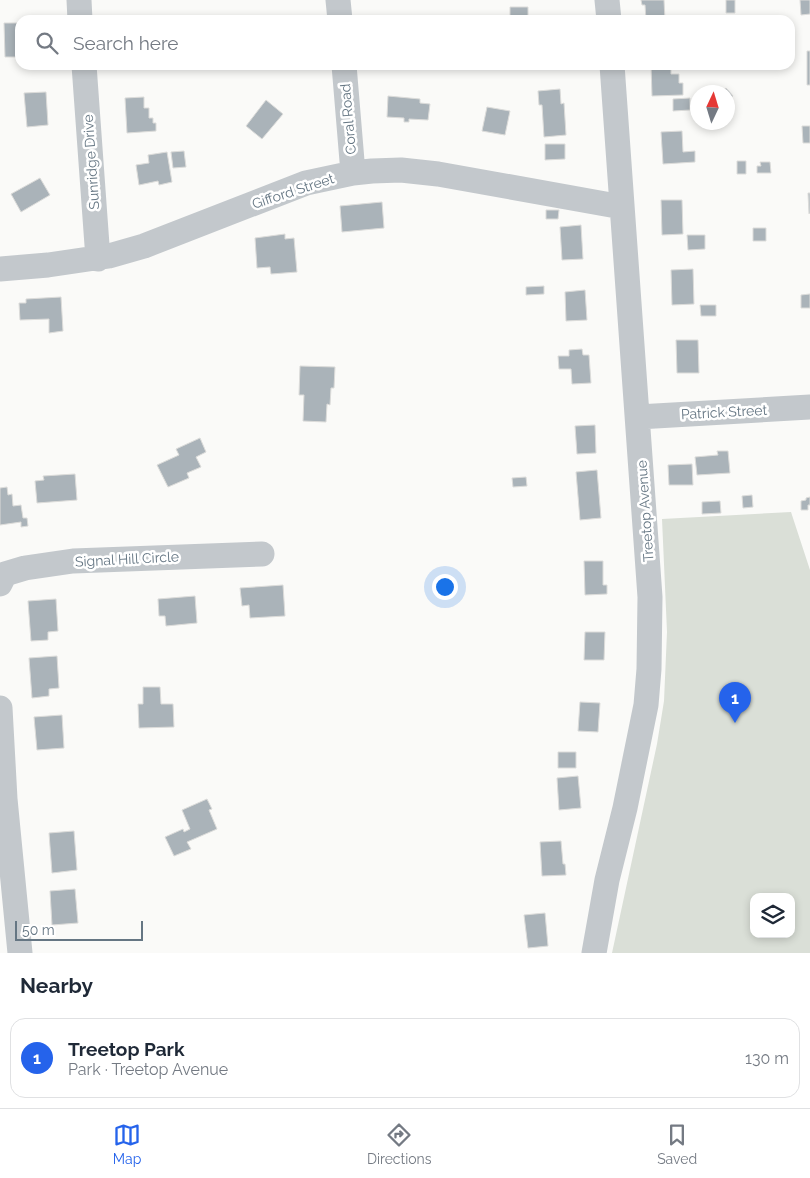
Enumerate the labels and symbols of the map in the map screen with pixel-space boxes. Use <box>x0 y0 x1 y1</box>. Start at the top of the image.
street label: Coral Road <box>337 83 359 155</box>
north arrow <box>690 85 735 130</box>
street label: Sunridge Drive <box>80 114 102 210</box>
street label: Gifford Street <box>250 170 336 212</box>
street label: Patrick Street <box>680 402 768 422</box>
street label: Treetop Avenue <box>633 459 657 563</box>
street label: Signal Hill Circle <box>75 548 179 570</box>
your location <box>432 574 458 600</box>
pin: 1 <box>719 682 751 723</box>
scale bar <box>15 918 142 941</box>

